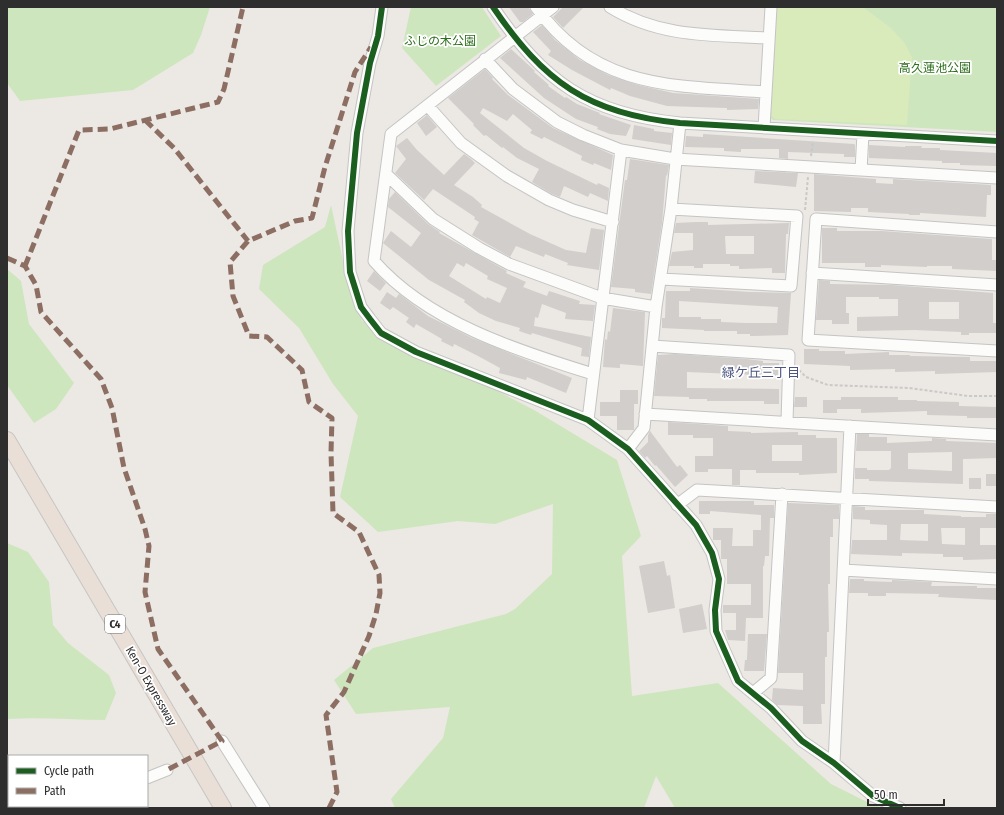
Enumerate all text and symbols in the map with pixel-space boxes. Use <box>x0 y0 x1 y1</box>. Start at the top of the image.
park label: ふじの木公園 <box>404 34 476 48</box>
park label: 高久蓮池公園 <box>899 61 971 75</box>
district label: 緑ケ丘三丁目 <box>722 365 800 380</box>
road number: C4 <box>105 615 125 633</box>
street label: Ken-O Expressway <box>123 644 180 729</box>
legend <box>8 755 148 807</box>
text: Cycle path <box>44 764 94 778</box>
scale bar <box>868 781 944 807</box>
text: Path <box>44 784 66 798</box>
text: 50 m <box>874 788 898 802</box>

